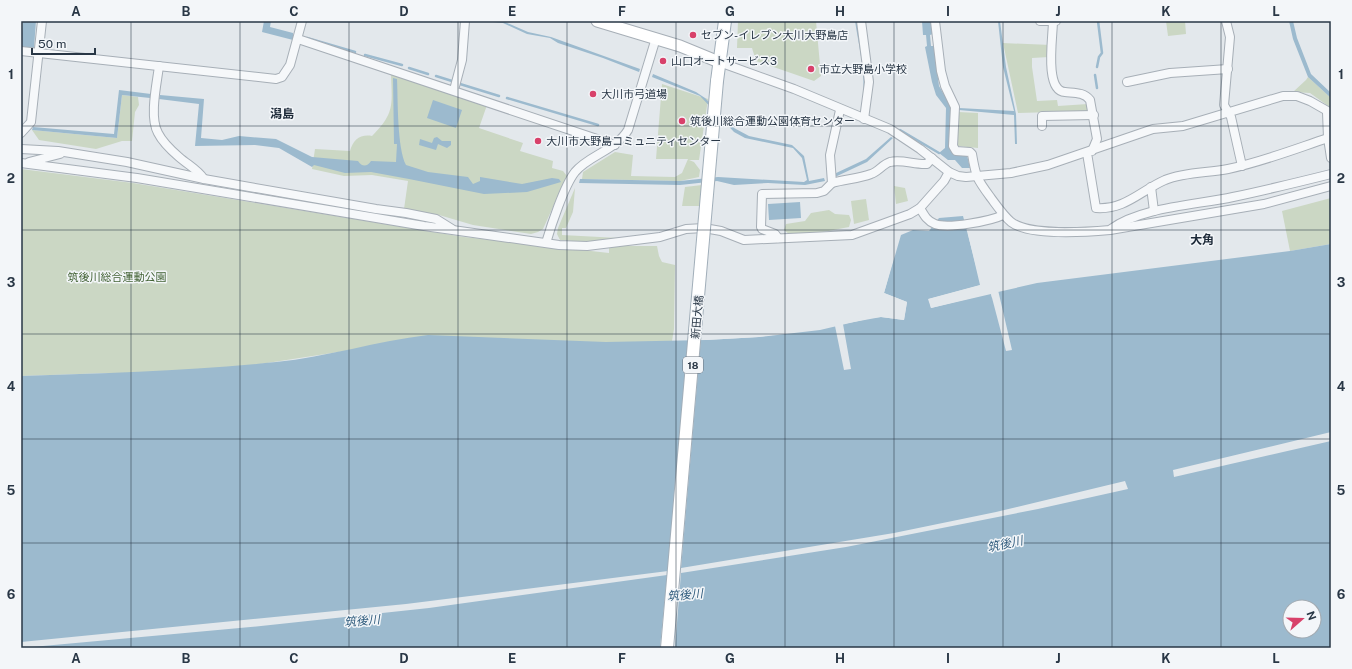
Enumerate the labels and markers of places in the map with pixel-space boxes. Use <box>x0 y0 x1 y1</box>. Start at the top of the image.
place label: セブン-イレブン大川大野島店 <box>701 29 848 41</box>
marker: セブン-イレブン大川大野島店 <box>688 30 698 40</box>
place label: 山口オートサービス3 <box>671 55 777 67</box>
marker: 山口オートサービス3 <box>658 56 668 66</box>
place label: 市立大野島小学校 <box>819 63 907 75</box>
marker: 市立大野島小学校 <box>806 64 816 74</box>
place label: 大川市弓道場 <box>601 88 667 100</box>
marker: 大川市弓道場 <box>588 89 598 99</box>
place label: 筑後川総合運動公園体育センター <box>690 115 855 127</box>
marker: 筑後川総合運動公園体育センター <box>677 116 687 126</box>
place label: 大川市大野島コミュニティセンター <box>546 135 721 147</box>
marker: 大川市大野島コミュニティセンター <box>533 136 543 146</box>

